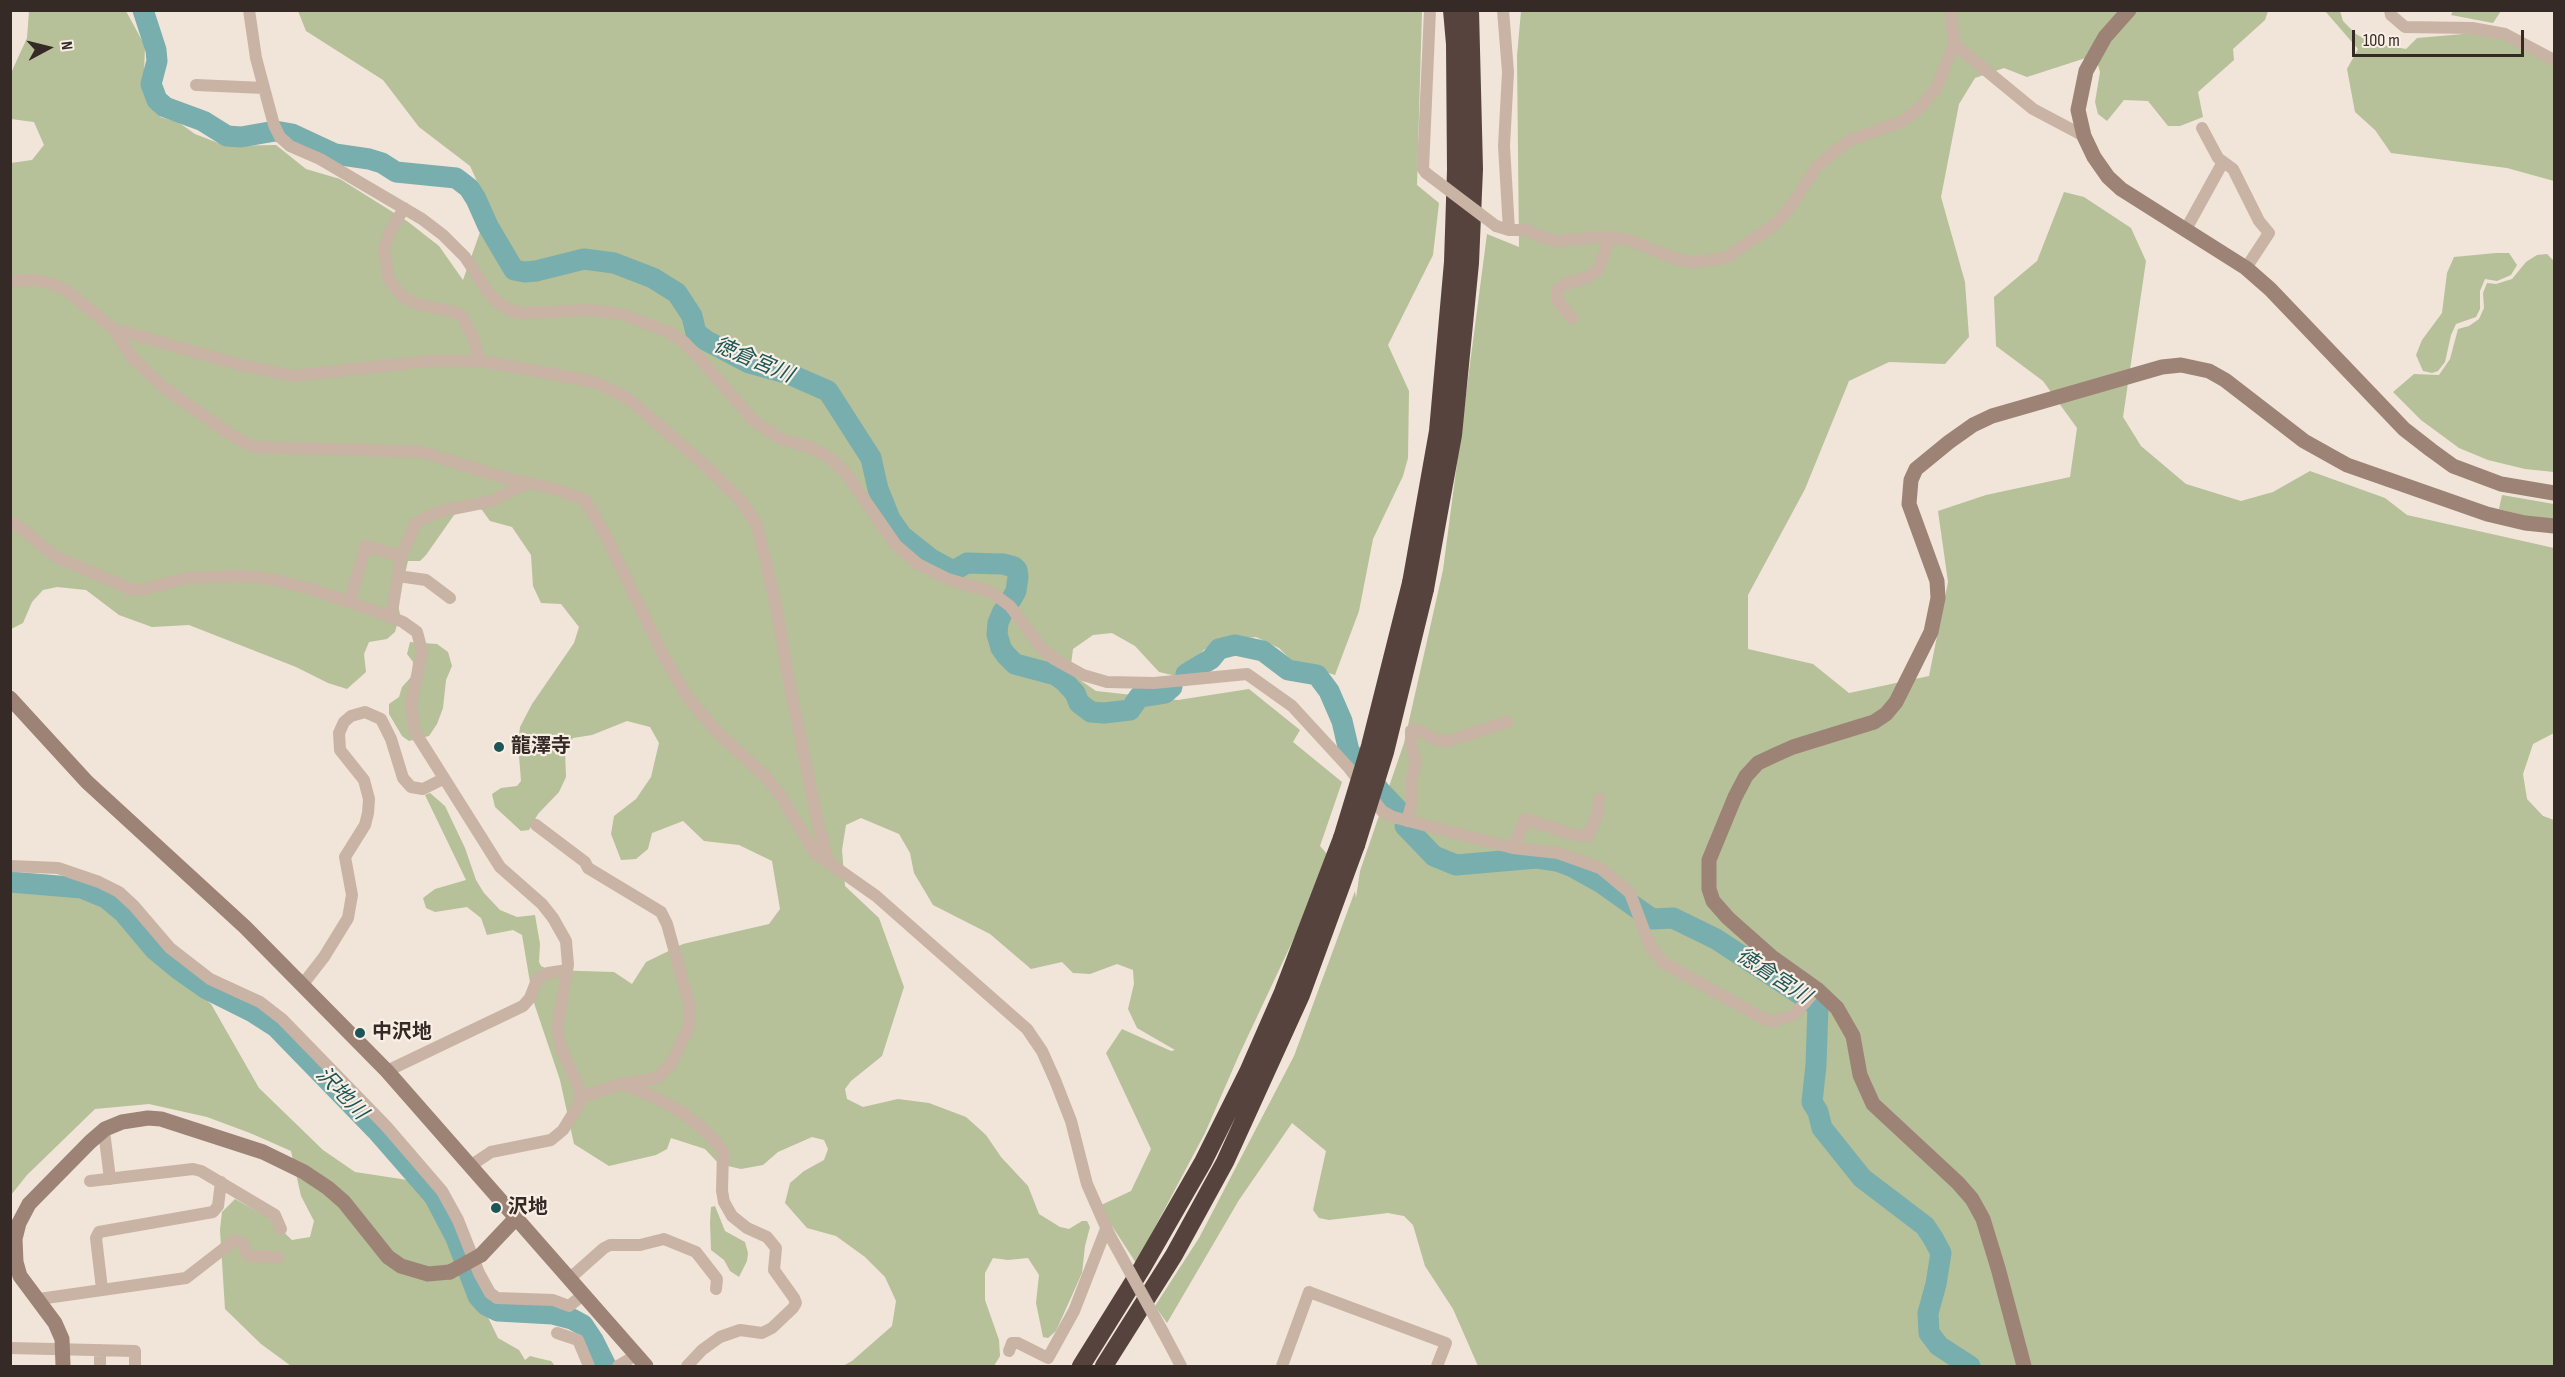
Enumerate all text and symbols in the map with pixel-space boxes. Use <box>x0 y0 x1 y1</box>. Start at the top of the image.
north arrow <box>18 18 78 78</box>
scale bar <box>2355 18 2528 56</box>
text: 100 m <box>2363 30 2400 51</box>
text: N <box>56 40 76 51</box>
water label: 徳倉宮川 <box>709 333 797 389</box>
place label: 龍澤寺 <box>511 735 571 759</box>
marker: 龍澤寺 <box>492 740 506 754</box>
water label: 徳倉宮川 <box>1731 944 1815 1010</box>
place label: 中沢地 <box>372 1021 432 1045</box>
marker: 中沢地 <box>353 1026 367 1040</box>
water label: 沢地川 <box>310 1063 372 1125</box>
place label: 沢地 <box>508 1196 548 1220</box>
marker: 沢地 <box>489 1201 503 1215</box>

